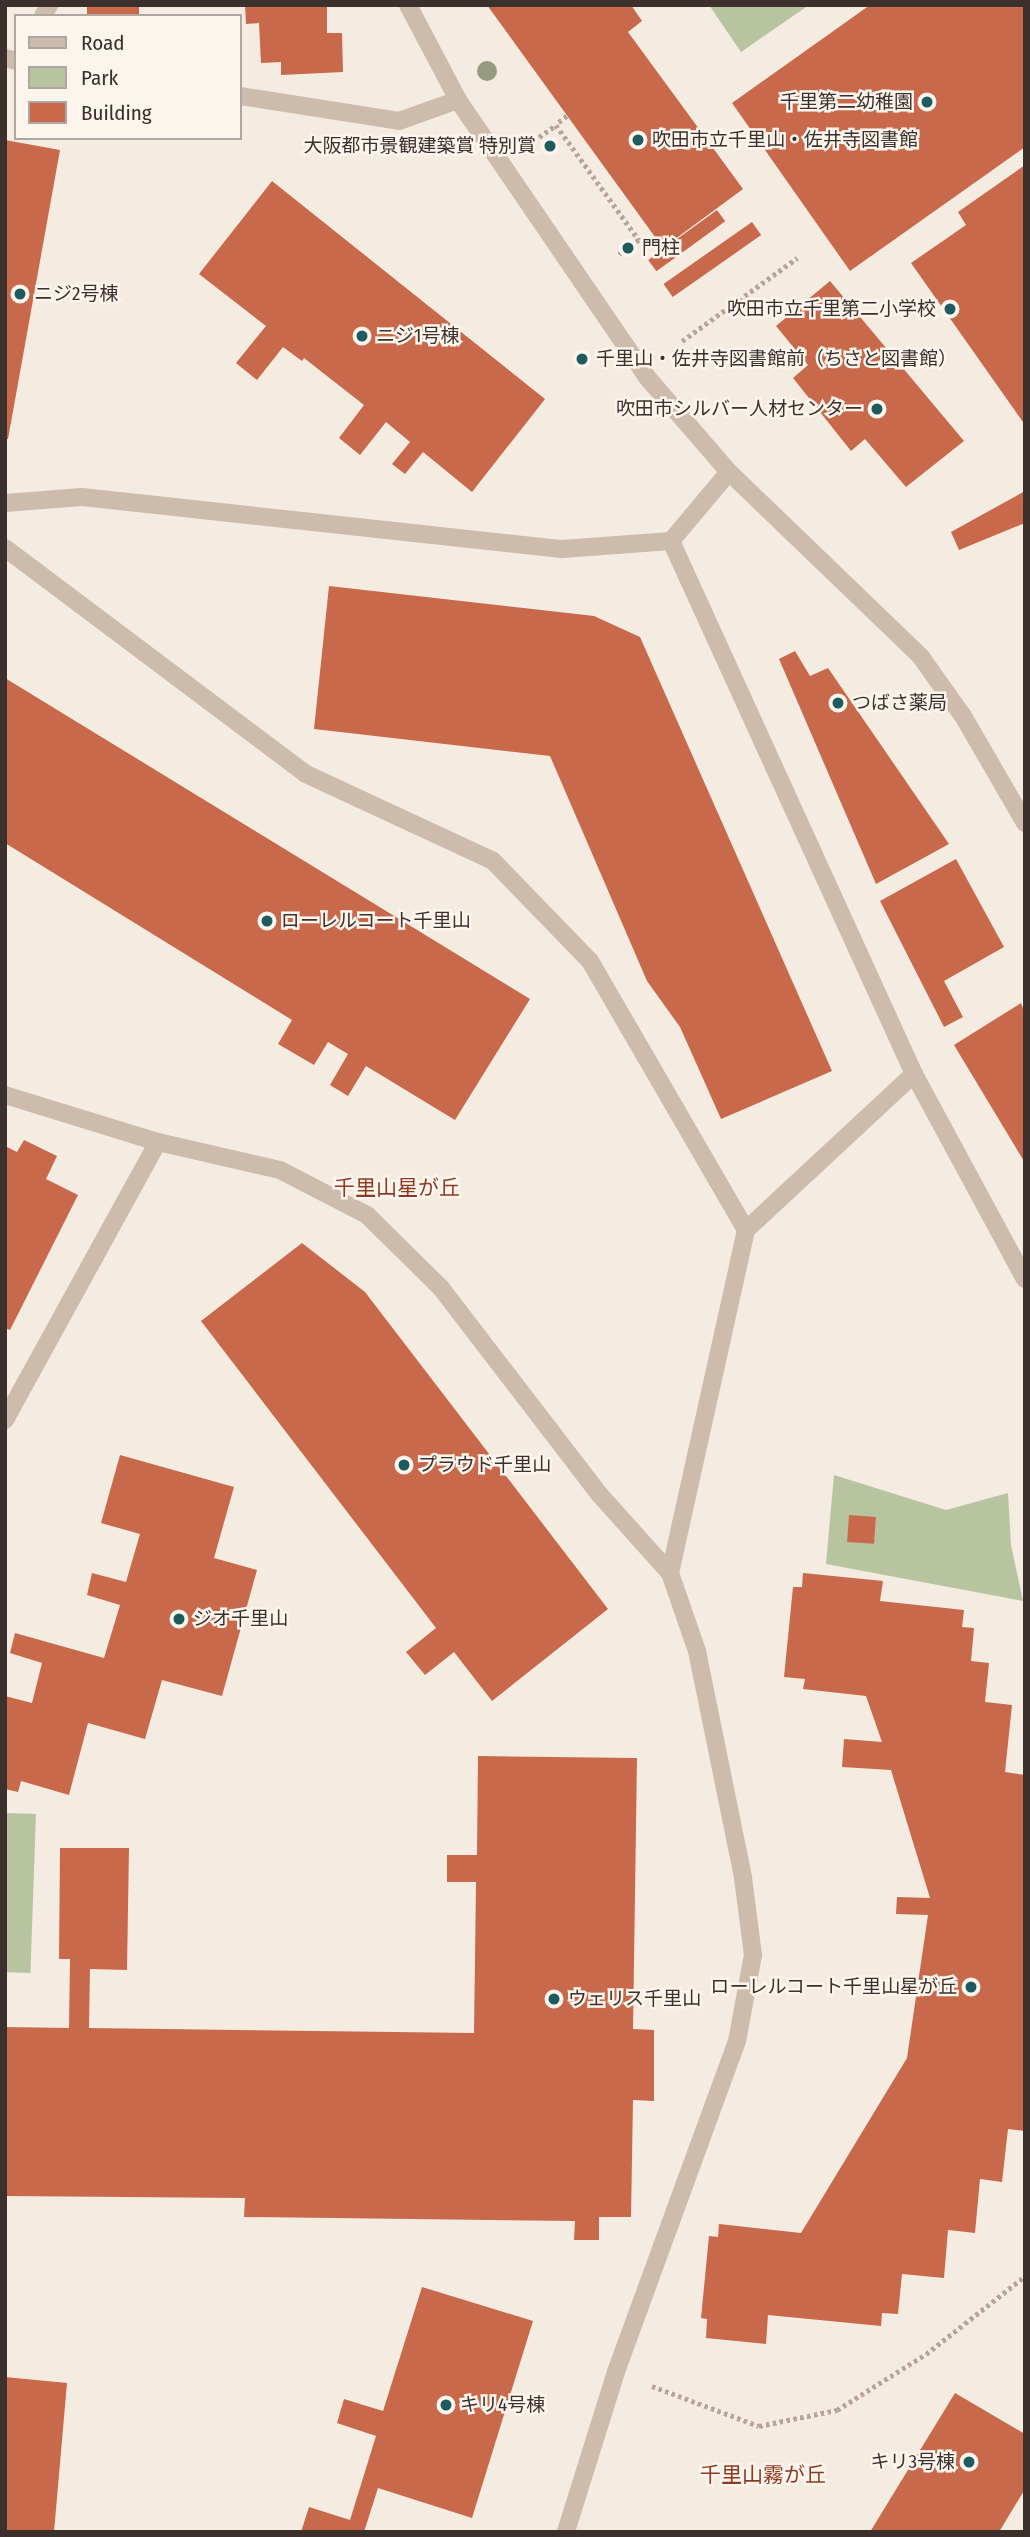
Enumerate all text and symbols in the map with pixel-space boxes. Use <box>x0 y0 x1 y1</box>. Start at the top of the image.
legend <box>14 14 242 140</box>
text: Road <box>81 30 125 56</box>
text: Park <box>81 65 118 91</box>
place label: 千里第二幼稚園 <box>780 91 913 113</box>
marker: 千里第二幼稚園 <box>919 94 935 110</box>
text: Building <box>81 100 152 126</box>
place label: 吹田市立千里山・佐井寺図書館 <box>652 129 918 151</box>
marker: 吹田市立千里山・佐井寺図書館 <box>630 132 646 148</box>
place label: 大阪都市景観建築賞 特別賞 <box>304 135 536 157</box>
marker: 大阪都市景観建築賞 特別賞 <box>542 138 558 154</box>
place label: 門柱 <box>642 237 680 259</box>
marker: 門柱 <box>620 240 636 256</box>
place label: ニジ2号棟 <box>34 283 118 305</box>
marker: ニジ2号棟 <box>12 286 28 302</box>
place label: 吹田市立千里第二小学校 <box>727 298 936 320</box>
marker: 吹田市立千里第二小学校 <box>942 301 958 317</box>
place label: ニジ1号棟 <box>376 325 459 347</box>
marker: ニジ1号棟 <box>354 328 370 344</box>
place label: 千里山・佐井寺図書館前（ちさと図書館） <box>596 348 957 370</box>
marker: 千里山・佐井寺図書館前（ちさと図書館） <box>574 351 590 367</box>
place label: 吹田市シルバー人材センター <box>616 398 863 420</box>
marker: 吹田市シルバー人材センター <box>869 401 885 417</box>
place label: つばさ薬局 <box>852 692 947 714</box>
marker: つばさ薬局 <box>830 695 846 711</box>
place label: ローレルコート千里山 <box>281 910 471 932</box>
marker: ローレルコート千里山 <box>259 913 275 929</box>
district label: 千里山星が丘 <box>334 1175 460 1201</box>
place label: プラウド千里山 <box>418 1454 551 1476</box>
marker: プラウド千里山 <box>396 1457 412 1473</box>
place label: ジオ千里山 <box>193 1608 288 1630</box>
marker: ジオ千里山 <box>171 1611 187 1627</box>
place label: ローレルコート千里山星が丘 <box>710 1976 957 1998</box>
marker: ローレルコート千里山星が丘 <box>963 1979 979 1995</box>
place label: ウェリス千里山 <box>568 1988 701 2010</box>
marker: ウェリス千里山 <box>546 1991 562 2007</box>
place label: キリ4号棟 <box>460 2394 545 2416</box>
marker: キリ4号棟 <box>438 2397 454 2413</box>
place label: キリ3号棟 <box>870 2451 955 2473</box>
marker: キリ3号棟 <box>961 2454 977 2470</box>
district label: 千里山霧が丘 <box>700 2462 826 2488</box>

